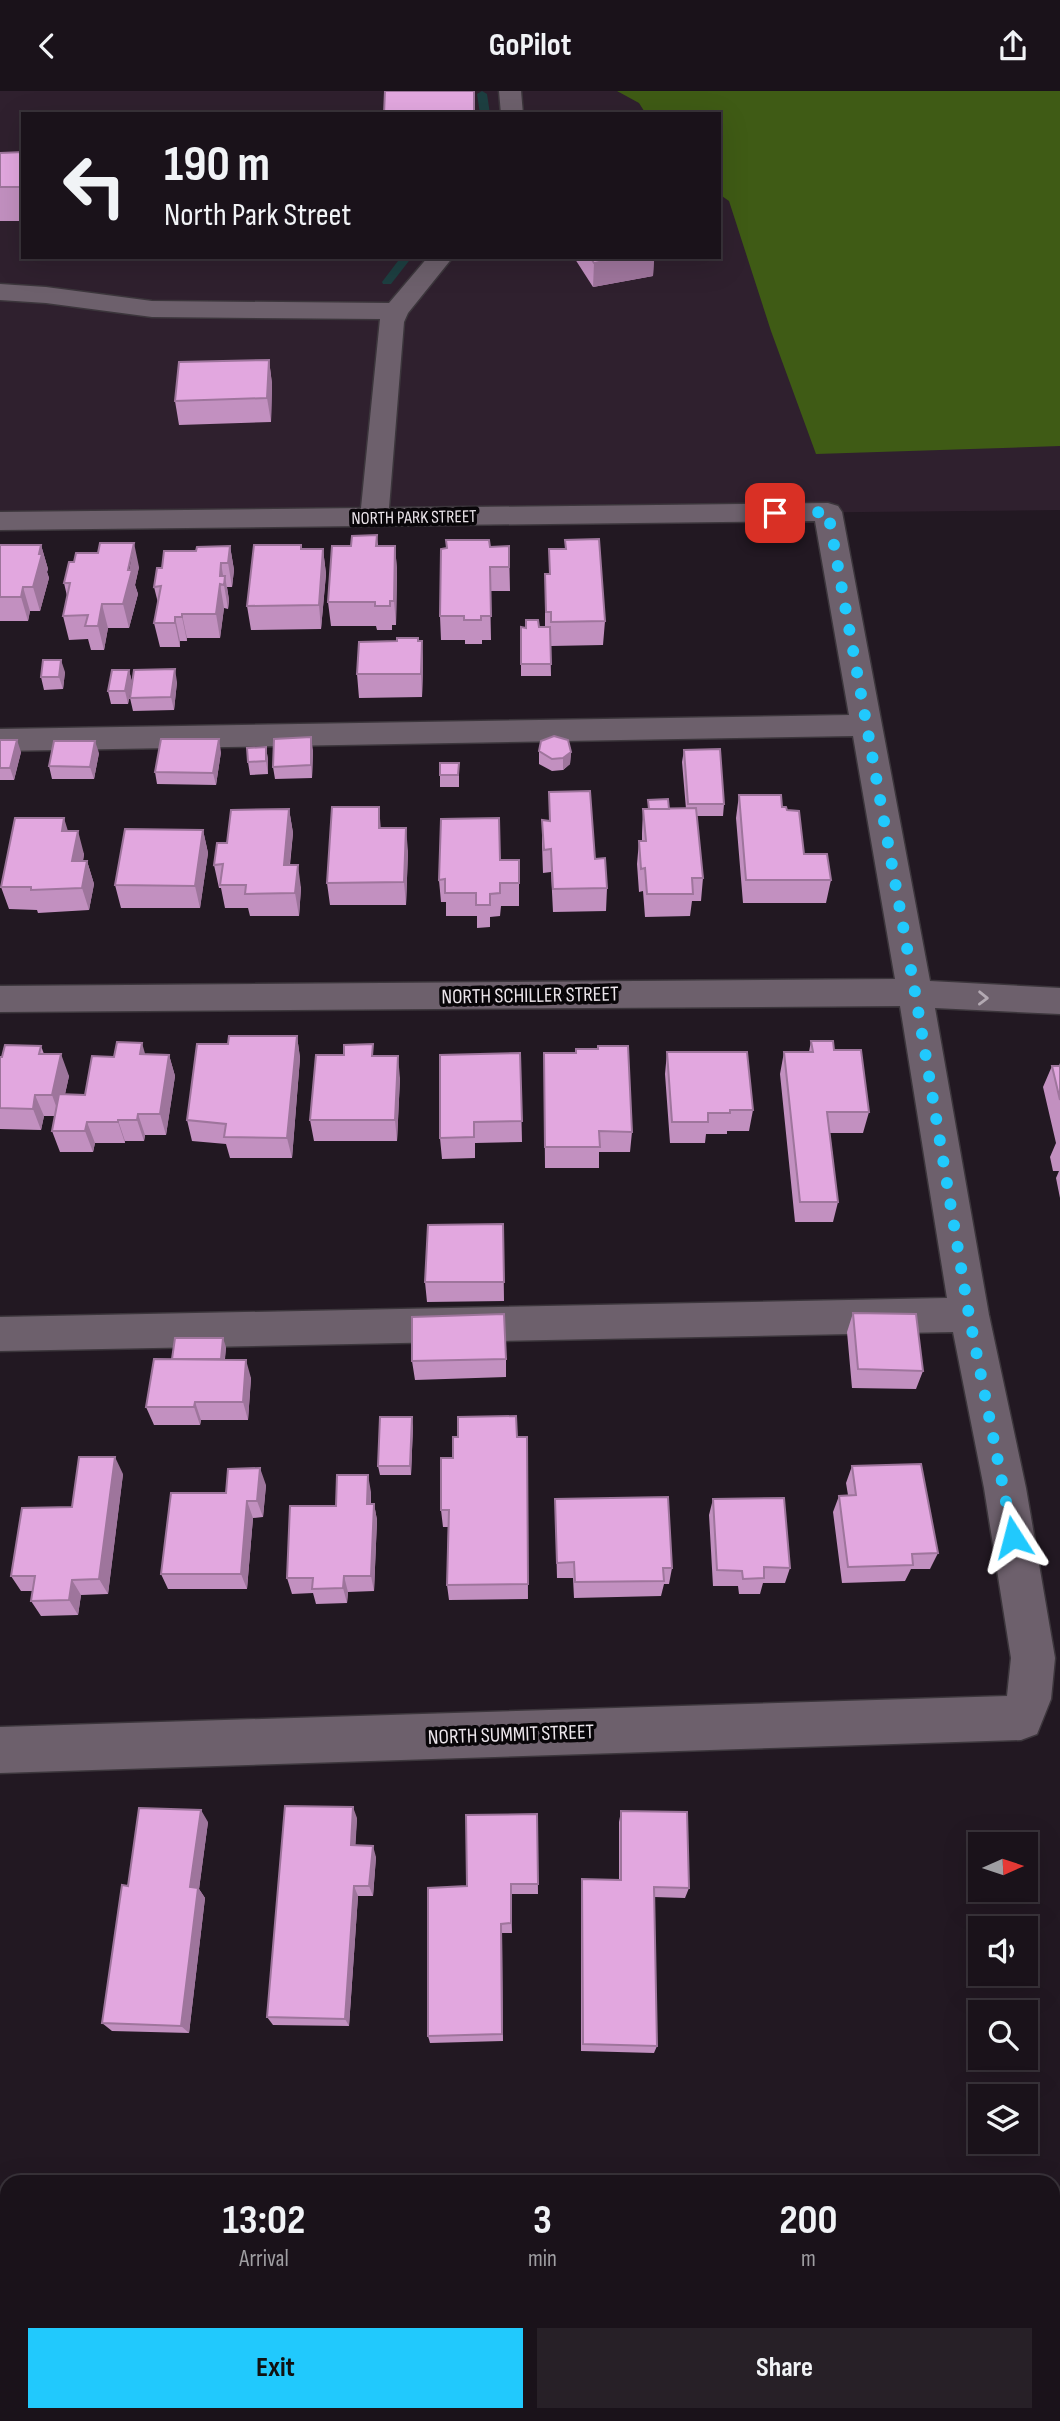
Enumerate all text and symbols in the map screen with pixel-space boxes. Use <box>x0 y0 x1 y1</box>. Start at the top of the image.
text: GoPilot <box>489 26 571 65</box>
icon: back <box>28 27 66 65</box>
icon: share <box>994 27 1032 65</box>
text: 190 m <box>164 136 270 195</box>
icon: left <box>49 140 140 231</box>
text: North Park Street <box>164 196 351 235</box>
pin <box>745 483 805 543</box>
icon: arrive <box>756 494 794 532</box>
street label: NORTH PARK STREET <box>351 506 477 529</box>
street label: NORTH SCHILLER STREET <box>441 981 619 1010</box>
one-way arrow <box>978 990 989 1006</box>
position arrow <box>976 1500 1050 1574</box>
street label: NORTH SUMMIT STREET <box>427 1719 595 1750</box>
north arrow <box>968 1832 1038 1902</box>
map controls <box>968 1832 1038 2154</box>
button: sound <box>968 1916 1038 1986</box>
button: search <box>968 2000 1038 2070</box>
button: layers <box>968 2084 1038 2154</box>
text: 13:02 <box>222 2195 305 2246</box>
text: 3 <box>533 2195 552 2246</box>
text: 200 <box>779 2195 838 2246</box>
text: Arrival <box>239 2245 289 2273</box>
text: min <box>528 2245 557 2273</box>
text: m <box>801 2245 816 2273</box>
button: Exit <box>28 2328 523 2408</box>
button: Share <box>537 2328 1032 2408</box>

